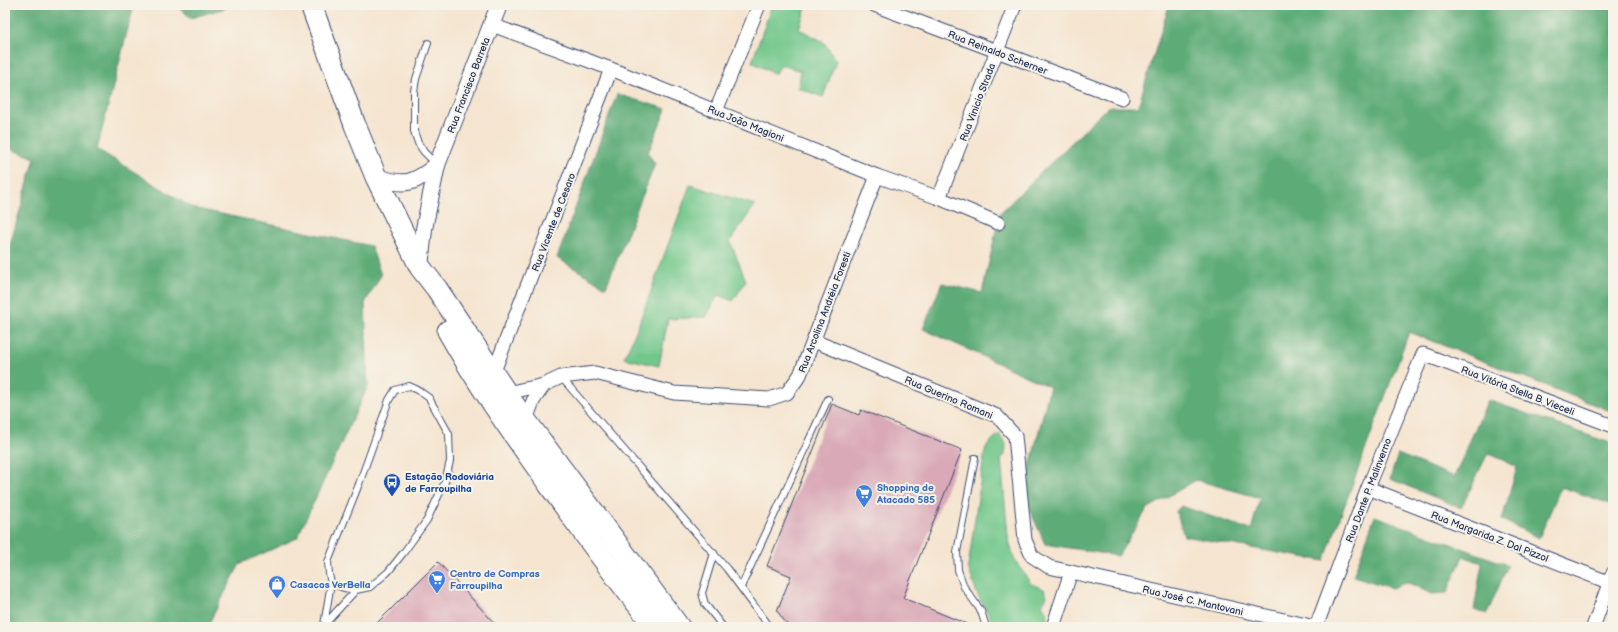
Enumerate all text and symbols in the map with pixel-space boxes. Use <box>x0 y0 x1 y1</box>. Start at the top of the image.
street label: Rua Reinaldo Scherner <box>946 28 1049 78</box>
street label: Rua Francisco Barreta <box>445 35 493 135</box>
street label: Rua Vinicio Strada <box>958 61 998 143</box>
street label: Rua João Magioni <box>706 103 786 145</box>
street label: Rua Vicente de Cesaro <box>530 171 578 273</box>
street label: Rua Arcolina Andréia Foresti <box>796 250 854 375</box>
street label: Rua Vitória Stella B. Vieceli <box>1459 364 1576 418</box>
street label: Rua Guerino Romani <box>903 374 995 422</box>
street label: Rua Dante P. Malinverno <box>1343 436 1394 544</box>
place label: Estação Rodoviária de Farroupilha <box>405 471 494 495</box>
bus stop icon: Estação Rodoviária de Farroupilha <box>382 472 402 497</box>
place label: Shopping de Atacado 585 <box>876 482 935 506</box>
supermarket icon: Shopping de Atacado 585 <box>854 483 874 508</box>
street label: Rua Margarida Z. Dal Pizzol <box>1429 509 1550 565</box>
place label: Centro de Compras Farroupilha <box>450 568 540 592</box>
supermarket icon: Centro de Compras Farroupilha <box>427 569 447 594</box>
shop icon: Casacos VerBella <box>267 574 287 599</box>
place label: Casacos VerBella <box>290 579 371 591</box>
street label: Rua José C. Mantovani <box>1141 584 1244 618</box>

